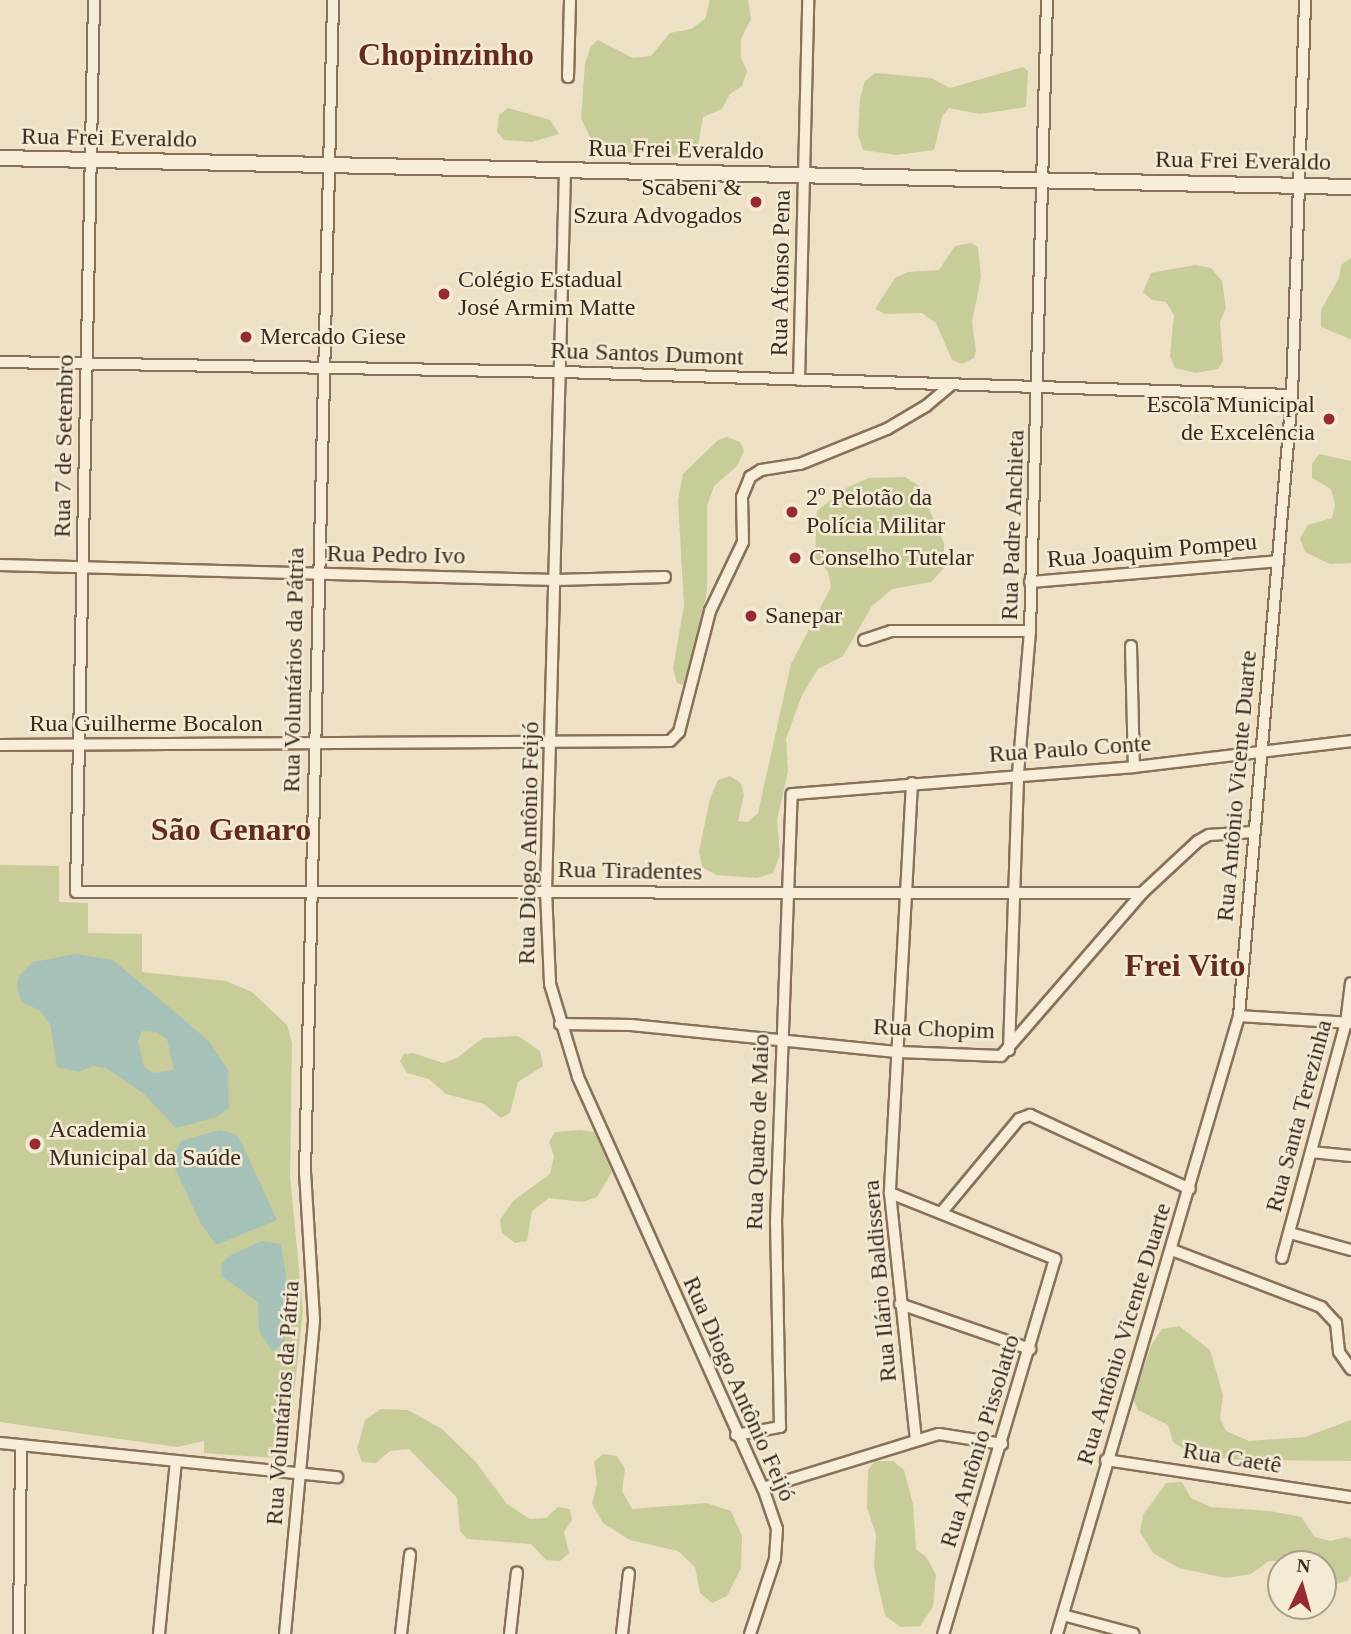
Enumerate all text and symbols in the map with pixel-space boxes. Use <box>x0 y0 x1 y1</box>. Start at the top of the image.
district label: Chopinzinho <box>358 35 534 73</box>
street label: Rua Frei Everaldo <box>21 122 197 154</box>
street label: Rua Frei Everaldo <box>588 134 764 166</box>
street label: Rua Frei Everaldo <box>1155 145 1331 177</box>
place label: Scabeni & Szura Advogados <box>572 174 742 230</box>
street label: Rua Afonso Pena <box>765 189 797 357</box>
marker: Scabeni & Szura Advogados <box>748 194 764 210</box>
place label: Colégio Estadual José Armim Matte <box>458 266 637 322</box>
marker: Colégio Estadual José Armim Matte <box>436 286 452 302</box>
place label: Mercado Giese <box>260 323 406 351</box>
marker: Mercado Giese <box>238 329 254 345</box>
street label: Rua Santos Dumont <box>550 336 744 372</box>
street label: Rua 7 de Setembro <box>48 354 80 538</box>
place label: Escola Municipal de Excelência <box>1146 391 1315 447</box>
marker: Escola Municipal de Excelência <box>1321 411 1337 427</box>
street label: Rua Padre Anchieta <box>995 429 1031 621</box>
place label: 2º Pelotão da Polícia Militar <box>806 484 945 540</box>
marker: 2º Pelotão da Polícia Militar <box>784 504 800 520</box>
street label: Rua Joaquim Pompeu <box>1046 527 1258 575</box>
street label: Rua Pedro Ivo <box>326 539 466 571</box>
place label: Conselho Tutelar <box>809 544 974 572</box>
street label: Rua Voluntários da Pátria <box>277 547 311 793</box>
marker: Conselho Tutelar <box>787 550 803 566</box>
place label: Sanepar <box>765 602 842 630</box>
marker: Sanepar <box>743 608 759 624</box>
street label: Rua Antônio Vicente Duarte <box>1211 648 1263 924</box>
street label: Rua Guilherme Bocalon <box>29 710 263 738</box>
street label: Rua Diogo Antônio Feijó <box>512 720 546 966</box>
street label: Rua Paulo Conte <box>988 729 1152 769</box>
district label: São Genaro <box>151 810 311 848</box>
street label: Rua Tiradentes <box>557 855 703 887</box>
district label: Frei Vito <box>1124 946 1246 984</box>
street label: Rua Chopim <box>873 1012 995 1046</box>
street label: Rua Santa Terezinha <box>1259 1017 1339 1215</box>
street label: Rua Quatro de Maio <box>740 1033 776 1231</box>
place label: Academia Municipal da Saúde <box>49 1116 241 1172</box>
marker: Academia Municipal da Saúde <box>27 1136 43 1152</box>
street label: Rua Ilário Baldissera <box>857 1179 903 1383</box>
street label: Rua Antônio Vicente Duarte <box>1070 1199 1178 1469</box>
street label: Rua Diogo Antônio Feijó <box>676 1271 802 1507</box>
street label: Rua Voluntários da Pátria <box>260 1280 306 1526</box>
street label: Rua Antônio Pissolatto <box>934 1330 1026 1552</box>
street label: Rua Caetê <box>1181 1436 1283 1480</box>
north arrow <box>1267 1550 1337 1620</box>
text: N <box>1296 1555 1311 1577</box>

